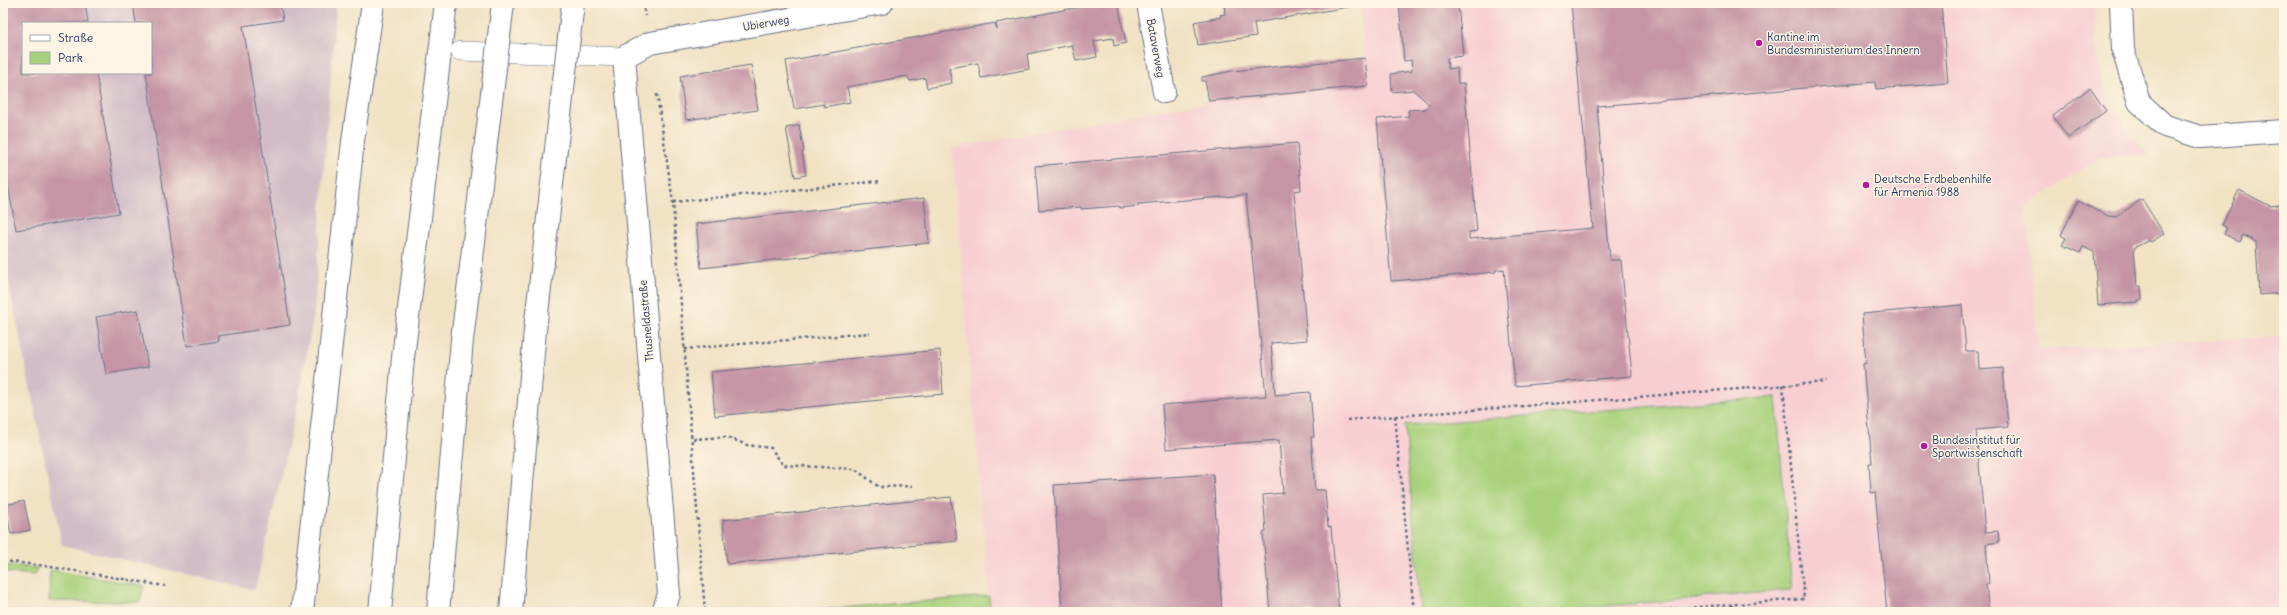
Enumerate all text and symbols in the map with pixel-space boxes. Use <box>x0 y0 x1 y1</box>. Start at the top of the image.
street label: Ubierweg <box>742 12 790 34</box>
street label: Bataverweg <box>1144 17 1168 79</box>
legend <box>22 22 152 74</box>
text: Straße <box>58 30 93 45</box>
place label: Kantine im Bundesministerium des Innern <box>1767 30 1920 57</box>
marker: Kantine im Bundesministerium des Innern <box>1754 38 1764 48</box>
text: Park <box>58 50 83 65</box>
place label: Deutsche Erdbebenhilfe für Armenia 1988 <box>1874 172 1992 199</box>
marker: Deutsche Erdbebenhilfe für Armenia 1988 <box>1861 180 1871 190</box>
street label: Thusneldastraße <box>635 279 657 363</box>
place label: Bundesinstitut für Sportwissenschaft <box>1932 433 2023 460</box>
marker: Bundesinstitut für Sportwissenschaft <box>1919 441 1929 451</box>

